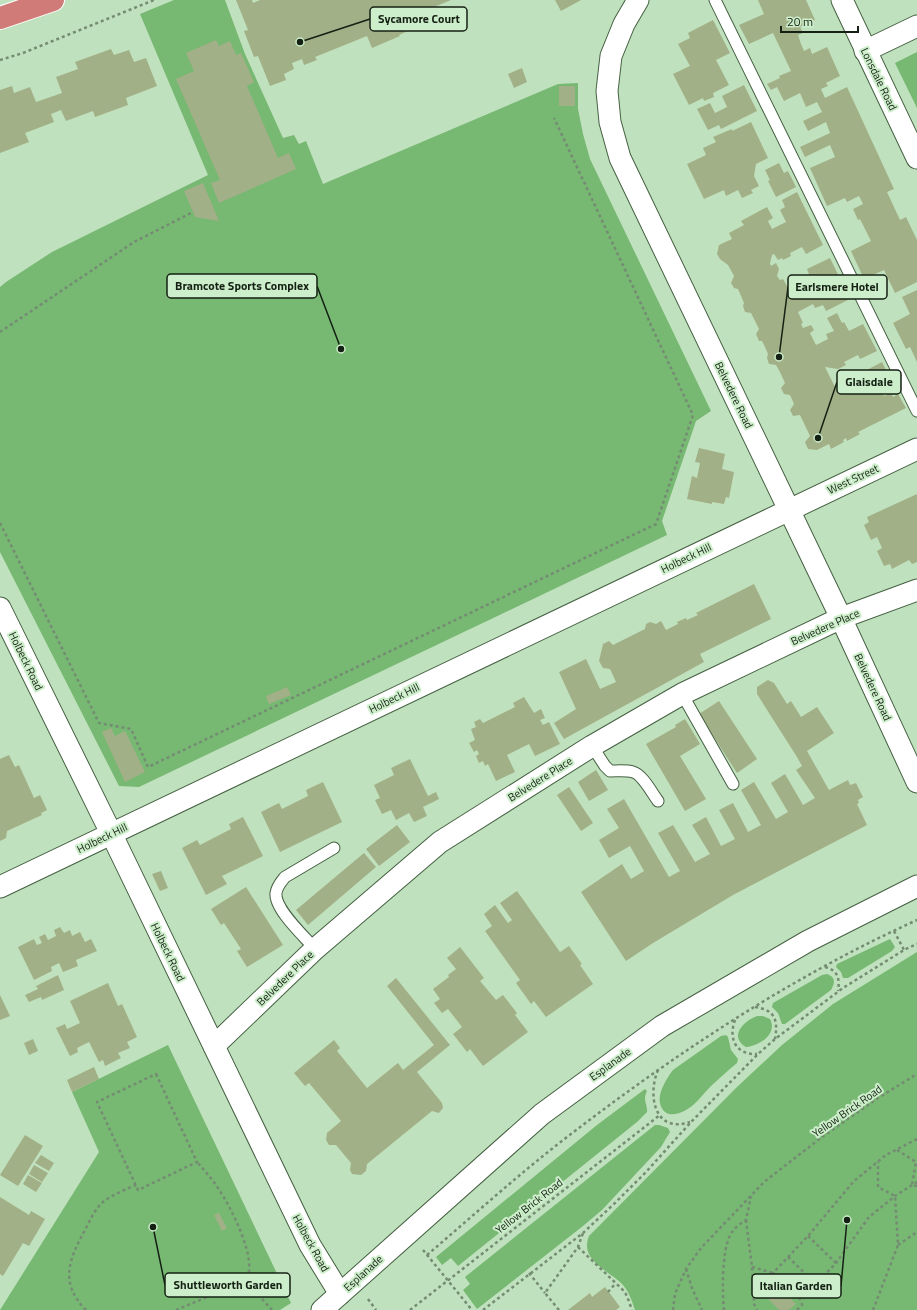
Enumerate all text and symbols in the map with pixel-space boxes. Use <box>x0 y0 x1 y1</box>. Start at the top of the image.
callout: Sycamore Court <box>370 7 467 31</box>
scale bar <box>781 8 858 34</box>
text: Sycamore Court <box>378 9 461 28</box>
text: 20 m <box>787 12 813 31</box>
street label: Lonsdale Road <box>857 45 901 113</box>
callout: Bramcote Sports Complex <box>167 274 317 298</box>
callout: Earlsmere Hotel <box>788 275 887 299</box>
text: Bramcote Sports Complex <box>175 276 309 295</box>
text: Earlsmere Hotel <box>795 277 879 296</box>
street label: Belvedere Road <box>711 359 757 431</box>
callout: Glaisdale <box>837 370 901 394</box>
text: Glaisdale <box>845 372 893 391</box>
street label: West Street <box>825 460 881 498</box>
street label: Holbeck Hill <box>658 539 714 577</box>
street label: Belvedere Place <box>788 605 862 649</box>
street label: Holbeck Road <box>5 629 47 693</box>
street label: Belvedere Road <box>850 651 896 723</box>
street label: Holbeck Hill <box>366 679 422 717</box>
street label: Belvedere Place <box>505 753 576 805</box>
street label: Holbeck Hill <box>74 819 130 857</box>
street label: Holbeck Road <box>147 920 189 984</box>
street label: Belvedere Place <box>253 946 317 1009</box>
street label: Esplanade <box>586 1043 634 1085</box>
street label: Yellow Brick Road <box>809 1081 885 1141</box>
street label: Yellow Brick Road <box>492 1174 566 1237</box>
street label: Holbeck Road <box>289 1211 333 1275</box>
street label: Esplanade <box>340 1251 386 1295</box>
callout: Shuttleworth Garden <box>165 1273 290 1297</box>
callout: Italian Garden <box>752 1274 841 1298</box>
text: Shuttleworth Garden <box>174 1275 282 1294</box>
text: Italian Garden <box>760 1276 832 1295</box>

